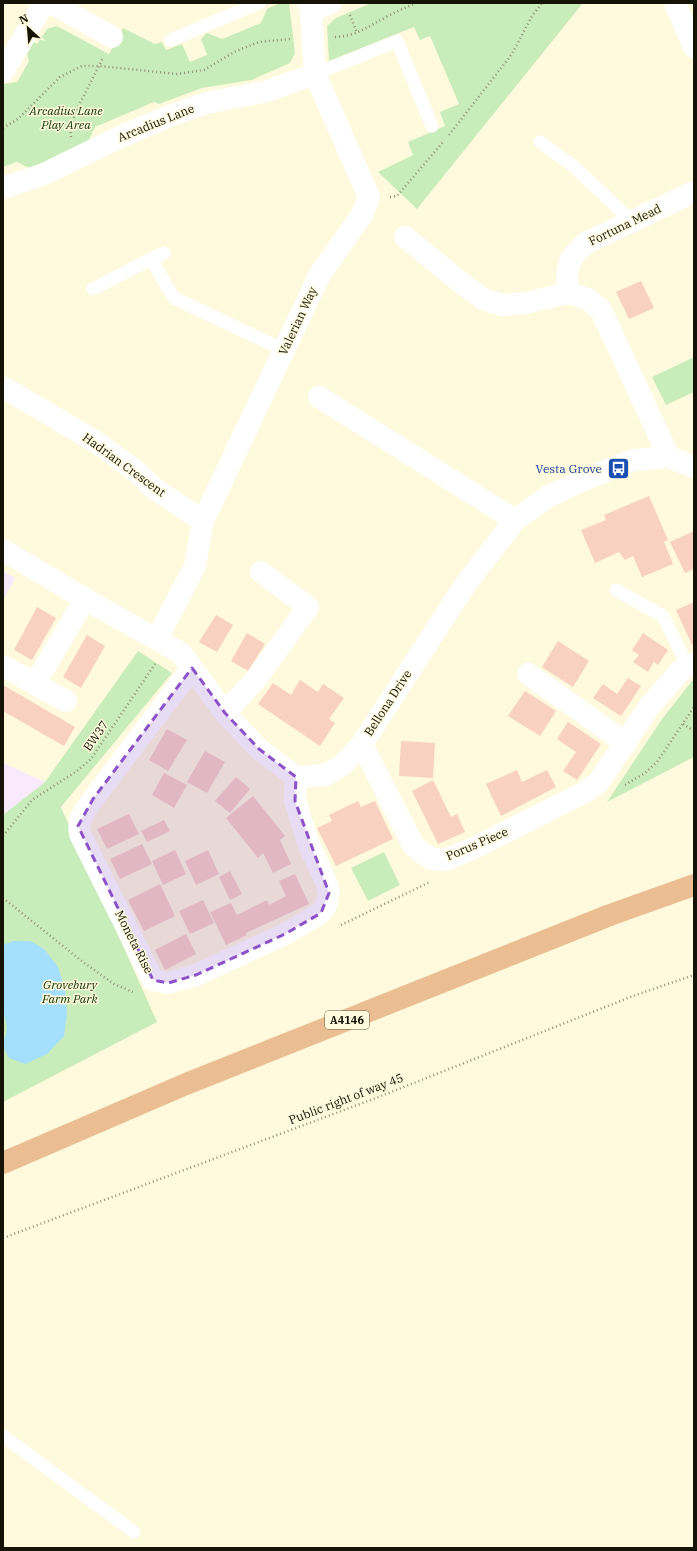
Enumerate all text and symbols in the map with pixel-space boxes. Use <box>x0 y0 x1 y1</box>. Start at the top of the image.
north arrow <box>8 8 48 48</box>
text: N <box>17 11 31 27</box>
street label: Arcadius Lane <box>115 100 196 145</box>
park label: Arcadius Lane Play Area <box>28 103 103 132</box>
street label: Fortuna Mead <box>586 201 663 249</box>
street label: Valerian Way <box>275 284 320 357</box>
street label: Hadrian Crescent <box>80 429 169 500</box>
bus stop icon: Vesta Grove <box>605 456 631 482</box>
place label: Vesta Grove <box>536 461 602 476</box>
street label: Bellona Drive <box>361 667 414 739</box>
street label: BW37 <box>80 718 111 754</box>
street label: Porus Piece <box>444 824 510 863</box>
street label: Moneta Rise <box>112 908 157 976</box>
park label: Grovebury Farm Park <box>41 977 99 1006</box>
road number: A4146 <box>325 1011 369 1029</box>
street label: Public right of way 45 <box>286 1070 405 1127</box>

